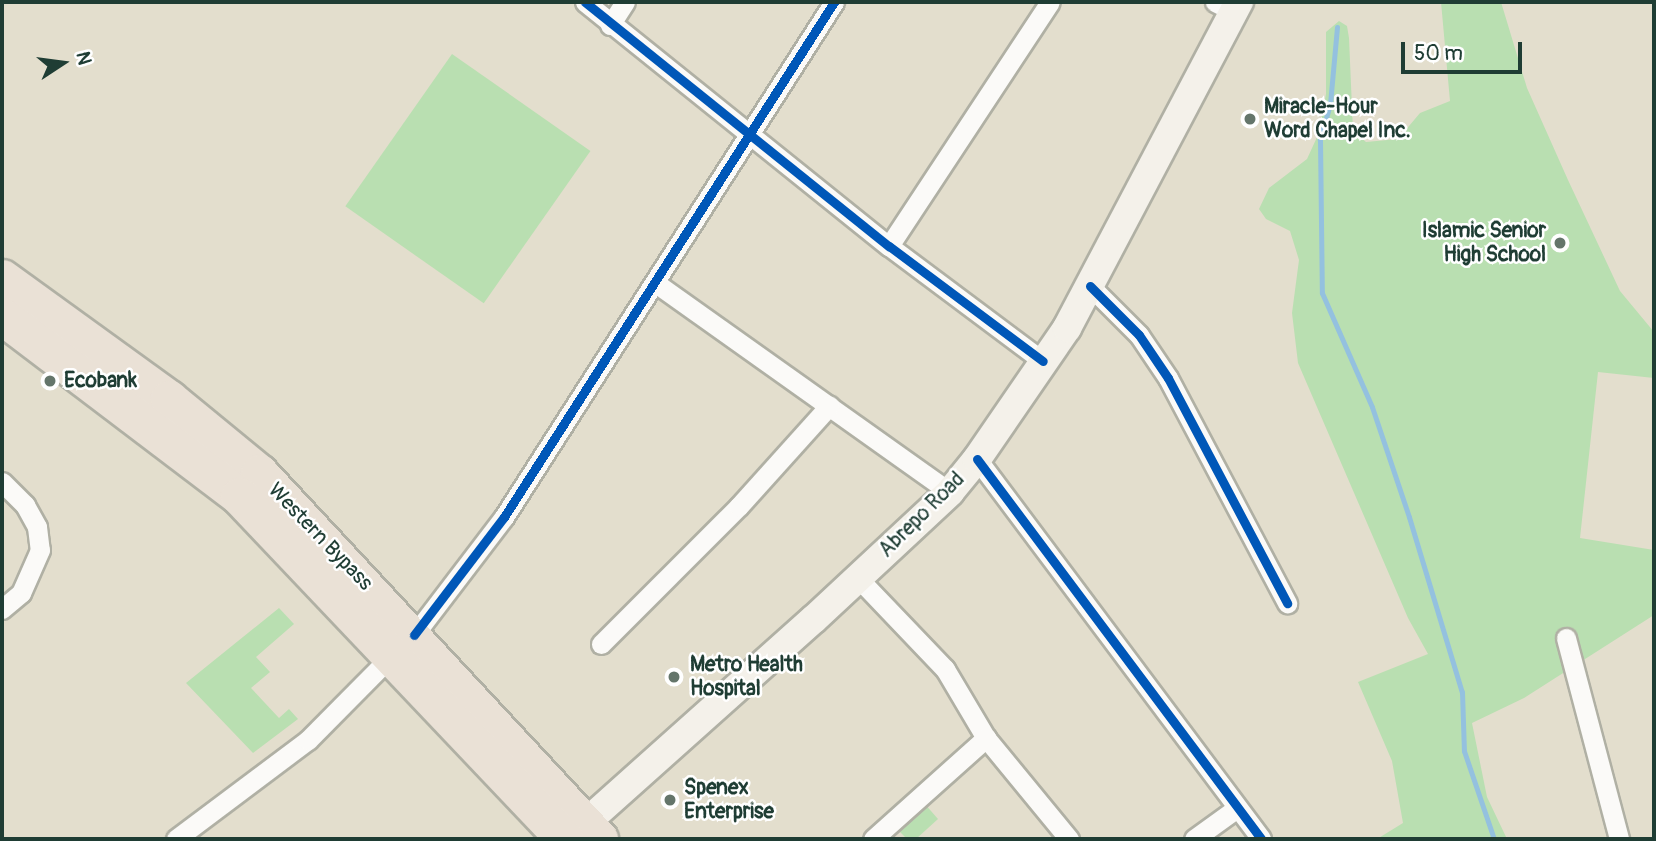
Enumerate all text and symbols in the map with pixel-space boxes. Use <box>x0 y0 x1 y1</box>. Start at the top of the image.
north arrow <box>28 28 98 98</box>
scale bar <box>1404 28 1525 72</box>
text: 50 m <box>1414 40 1463 67</box>
text: N <box>70 49 97 67</box>
place label: Miracle-Hour Word Chapel Inc. <box>1264 94 1411 144</box>
marker: Miracle-Hour Word Chapel Inc. <box>1242 111 1258 127</box>
place label: Islamic Senior High School <box>1422 218 1546 268</box>
marker: Islamic Senior High School <box>1552 235 1568 251</box>
place label: Ecobank <box>64 368 137 394</box>
marker: Ecobank <box>42 373 58 389</box>
street label: Abrepo Road <box>874 467 970 563</box>
street label: Western Bypass <box>262 478 378 596</box>
place label: Metro Health Hospital <box>690 652 803 702</box>
marker: Metro Health Hospital <box>664 667 684 687</box>
place label: Spenex Enterprise <box>684 775 774 825</box>
marker: Spenex Enterprise <box>662 792 678 808</box>

